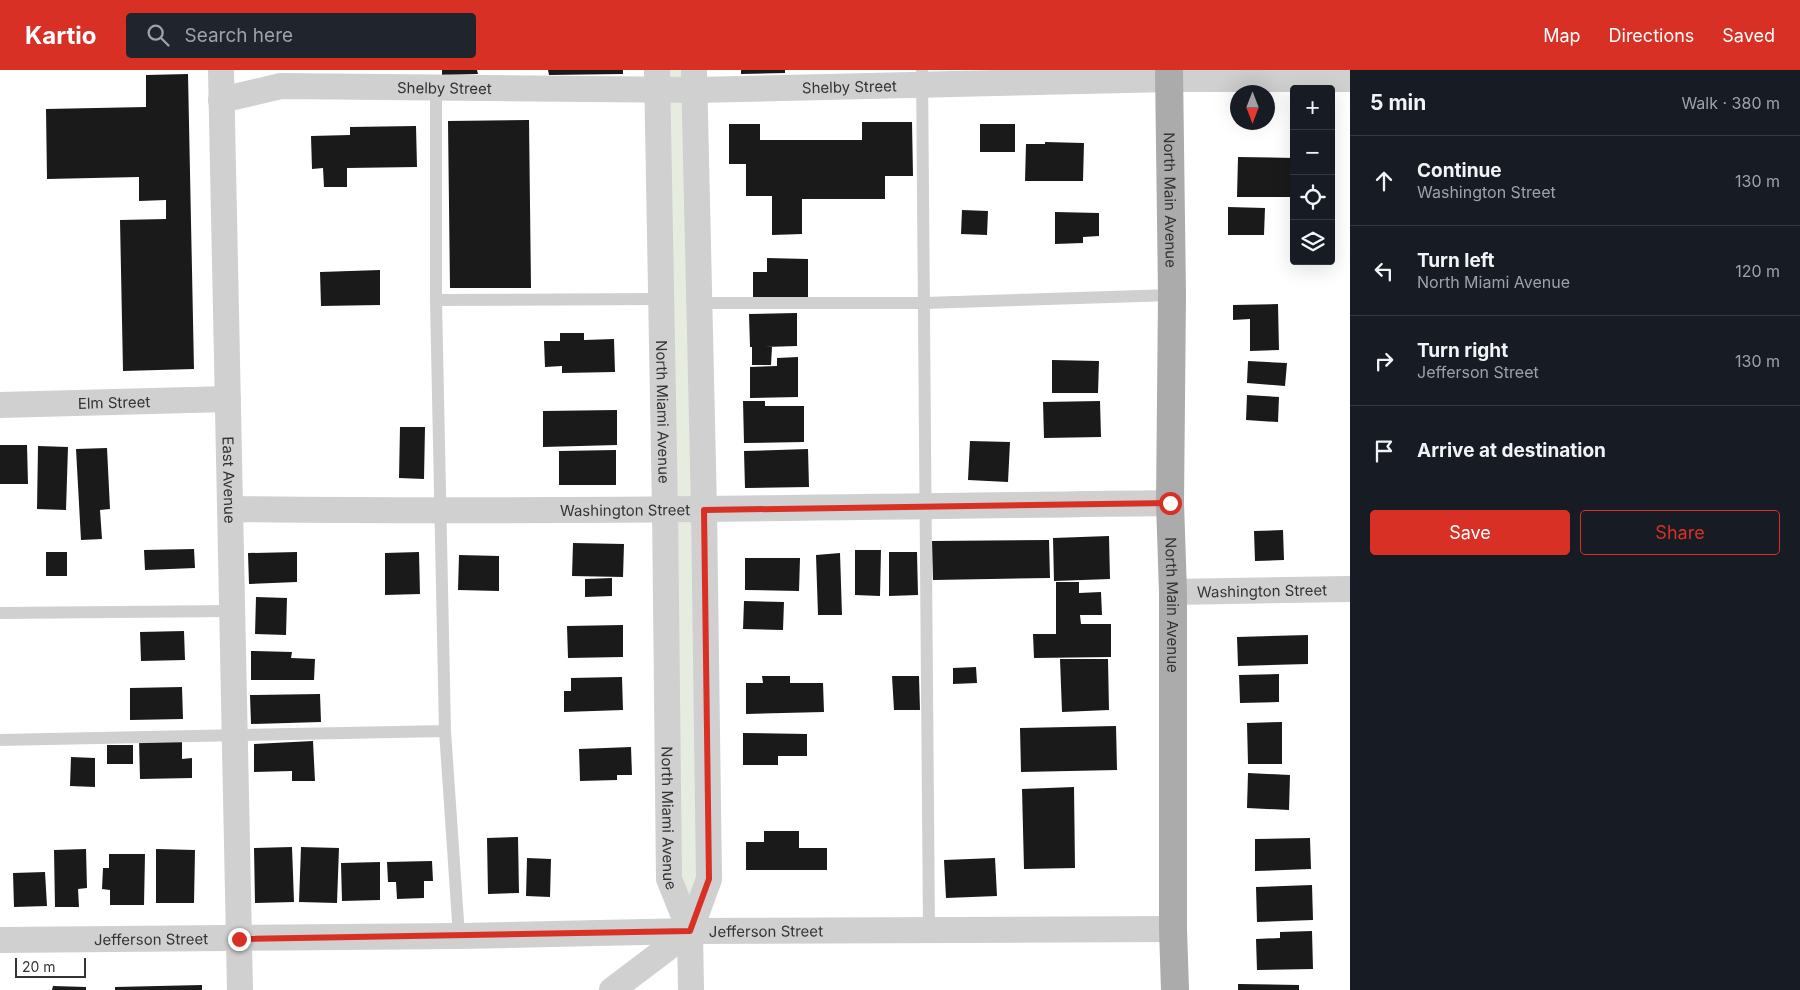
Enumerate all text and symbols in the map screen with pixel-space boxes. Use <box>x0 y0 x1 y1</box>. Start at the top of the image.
search box <box>126 13 476 58</box>
text: Kartio <box>25 21 96 50</box>
icon: search <box>144 21 172 49</box>
text: Search here <box>184 24 293 47</box>
text: Map <box>1543 25 1581 46</box>
text: Directions <box>1609 25 1694 46</box>
text: Saved <box>1722 25 1775 46</box>
street label: Shelby Street <box>802 76 897 97</box>
street label: Shelby Street <box>397 78 492 98</box>
north arrow <box>1230 85 1275 130</box>
map controls <box>1290 85 1335 265</box>
button: + <box>1290 85 1335 130</box>
text: 5 min <box>1370 90 1426 115</box>
text: Walk · 380 m <box>1681 93 1780 113</box>
button: − <box>1290 130 1335 175</box>
street label: North Main Avenue <box>1160 132 1181 268</box>
text: Continue <box>1417 159 1502 182</box>
icon: ahead <box>1370 167 1398 195</box>
text: 130 m <box>1735 171 1780 191</box>
button: locate <box>1290 175 1335 220</box>
text: Washington Street <box>1417 182 1556 202</box>
button: layers <box>1290 220 1335 265</box>
text: Turn left <box>1417 249 1495 272</box>
icon: left <box>1370 257 1398 285</box>
text: 120 m <box>1735 261 1780 281</box>
text: North Miami Avenue <box>1417 272 1570 292</box>
text: Turn right <box>1417 339 1508 362</box>
street label: North Miami Avenue <box>652 340 674 484</box>
icon: right <box>1370 347 1398 375</box>
text: 130 m <box>1735 351 1780 371</box>
text: Jefferson Street <box>1417 362 1539 382</box>
street label: Elm Street <box>78 392 150 412</box>
street label: East Avenue <box>219 436 240 524</box>
icon: arrive <box>1370 437 1398 465</box>
text: Arrive at destination <box>1417 439 1606 462</box>
route start <box>1159 492 1182 515</box>
street label: Washington Street <box>560 500 690 520</box>
button: Save <box>1370 510 1570 555</box>
button: Share <box>1580 510 1780 555</box>
street label: North Main Avenue <box>1162 537 1183 673</box>
street label: Washington Street <box>1197 580 1327 601</box>
street label: North Miami Avenue <box>658 746 682 892</box>
street label: Jefferson Street <box>709 921 823 940</box>
route end <box>228 928 251 951</box>
street label: Jefferson Street <box>94 929 208 949</box>
scale bar <box>15 955 86 978</box>
text: 20 m <box>22 958 56 975</box>

